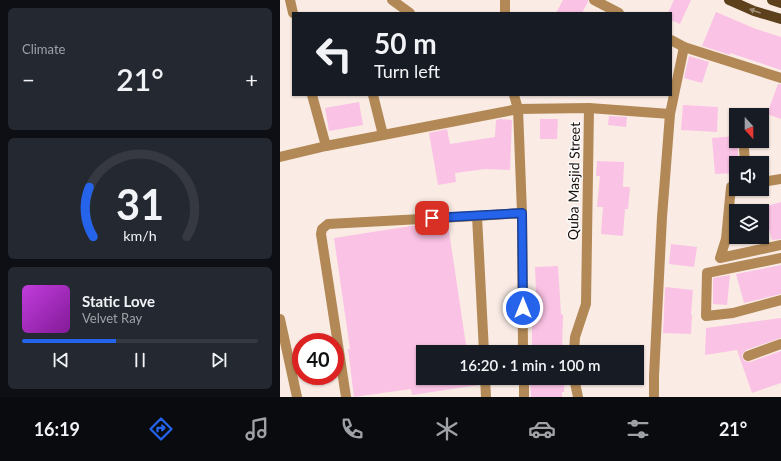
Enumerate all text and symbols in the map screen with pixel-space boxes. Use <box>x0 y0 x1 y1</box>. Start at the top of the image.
one-way arrow <box>748 7 760 13</box>
text: 50 m <box>374 26 437 60</box>
icon: left <box>308 28 360 80</box>
text: Climate <box>22 41 65 57</box>
text: Turn left <box>374 60 440 82</box>
text: 21° <box>116 61 164 97</box>
text: − <box>22 66 35 93</box>
text: + <box>245 66 258 93</box>
north arrow <box>729 108 769 148</box>
map controls <box>729 108 769 244</box>
street label: Quba Masjid Street <box>564 122 583 240</box>
button: sound <box>729 156 769 196</box>
text: 31 <box>116 178 164 228</box>
pin <box>415 201 449 235</box>
button: layers <box>729 204 769 244</box>
icon: arrive <box>421 207 443 229</box>
text: km/h <box>123 226 157 243</box>
position arrow <box>502 287 544 329</box>
text: Static Love <box>82 292 155 310</box>
text: Velvet Ray <box>82 310 142 326</box>
speed limit sign: 40 <box>292 333 344 385</box>
icon: previous <box>50 349 72 371</box>
icon: pause <box>129 349 151 371</box>
icon: next <box>208 349 230 371</box>
text: 16:20 · 1 min · 100 m <box>460 356 600 374</box>
icon: directions <box>147 415 175 443</box>
icon: music <box>243 415 271 443</box>
icon: phone <box>338 415 366 443</box>
icon: climate <box>433 415 461 443</box>
icon: car <box>528 415 556 443</box>
icon: filters <box>624 415 652 443</box>
text: 16:19 <box>34 418 80 440</box>
text: 21° <box>719 418 747 440</box>

